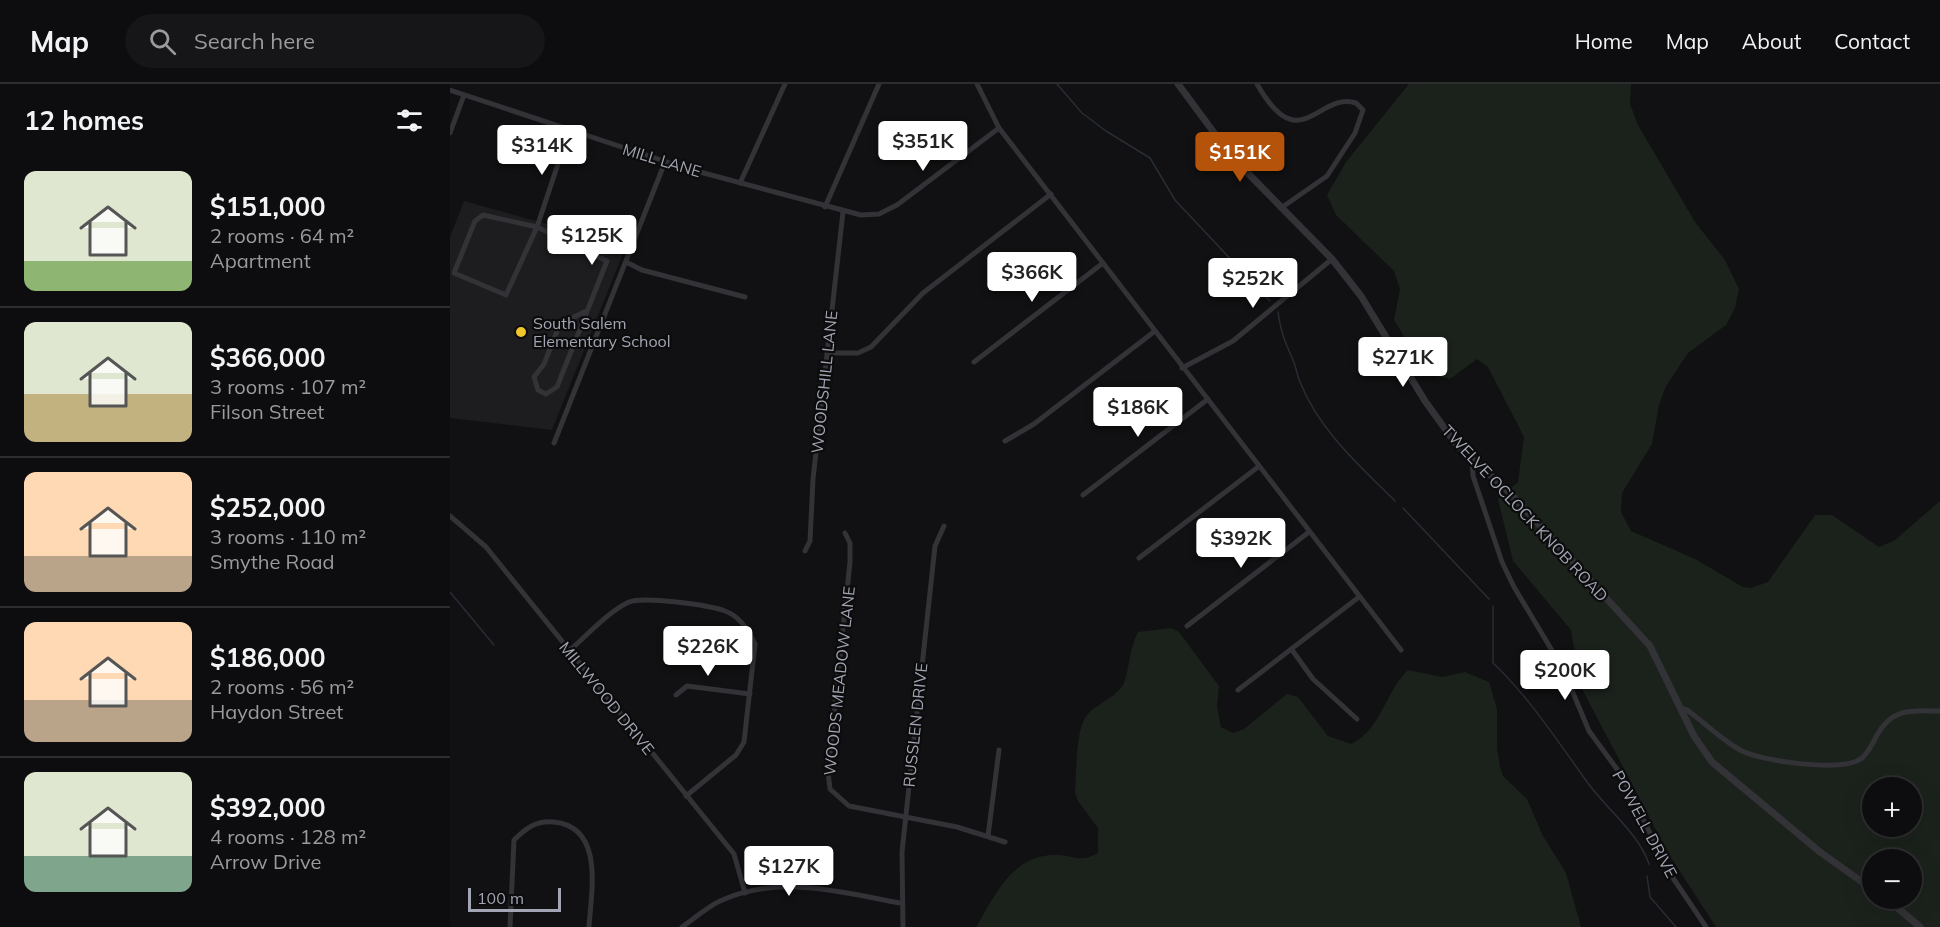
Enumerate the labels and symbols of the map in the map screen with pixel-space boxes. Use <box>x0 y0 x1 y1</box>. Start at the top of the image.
pin: $351K <box>881 121 965 172</box>
pin: $314K <box>500 125 584 176</box>
pin: $151K <box>1198 132 1282 183</box>
street label: MILL LANE <box>620 139 704 181</box>
pin: $125K <box>550 215 634 266</box>
pin: $366K <box>990 252 1074 303</box>
pin: $252K <box>1211 258 1295 309</box>
street label: WOODSHILL LANE <box>807 310 841 454</box>
place label: South Salem Elementary School <box>533 313 671 351</box>
marker: South Salem Elementary School <box>514 325 528 339</box>
pin: $271K <box>1361 337 1445 388</box>
pin: $186K <box>1096 387 1180 438</box>
street label: TWELVE OCLOCK KNOB ROAD <box>1438 420 1612 606</box>
pin: $392K <box>1199 518 1283 569</box>
street label: WOODS MEADOW LANE <box>819 585 859 777</box>
pin: $226K <box>666 626 750 677</box>
street label: MILLWOOD DRIVE <box>555 637 659 759</box>
pin: $200K <box>1523 650 1607 701</box>
street label: RUSSLEN DRIVE <box>899 662 931 788</box>
street label: POWELL DRIVE <box>1608 767 1682 881</box>
pin: $127K <box>747 846 831 897</box>
scale bar <box>468 885 561 912</box>

